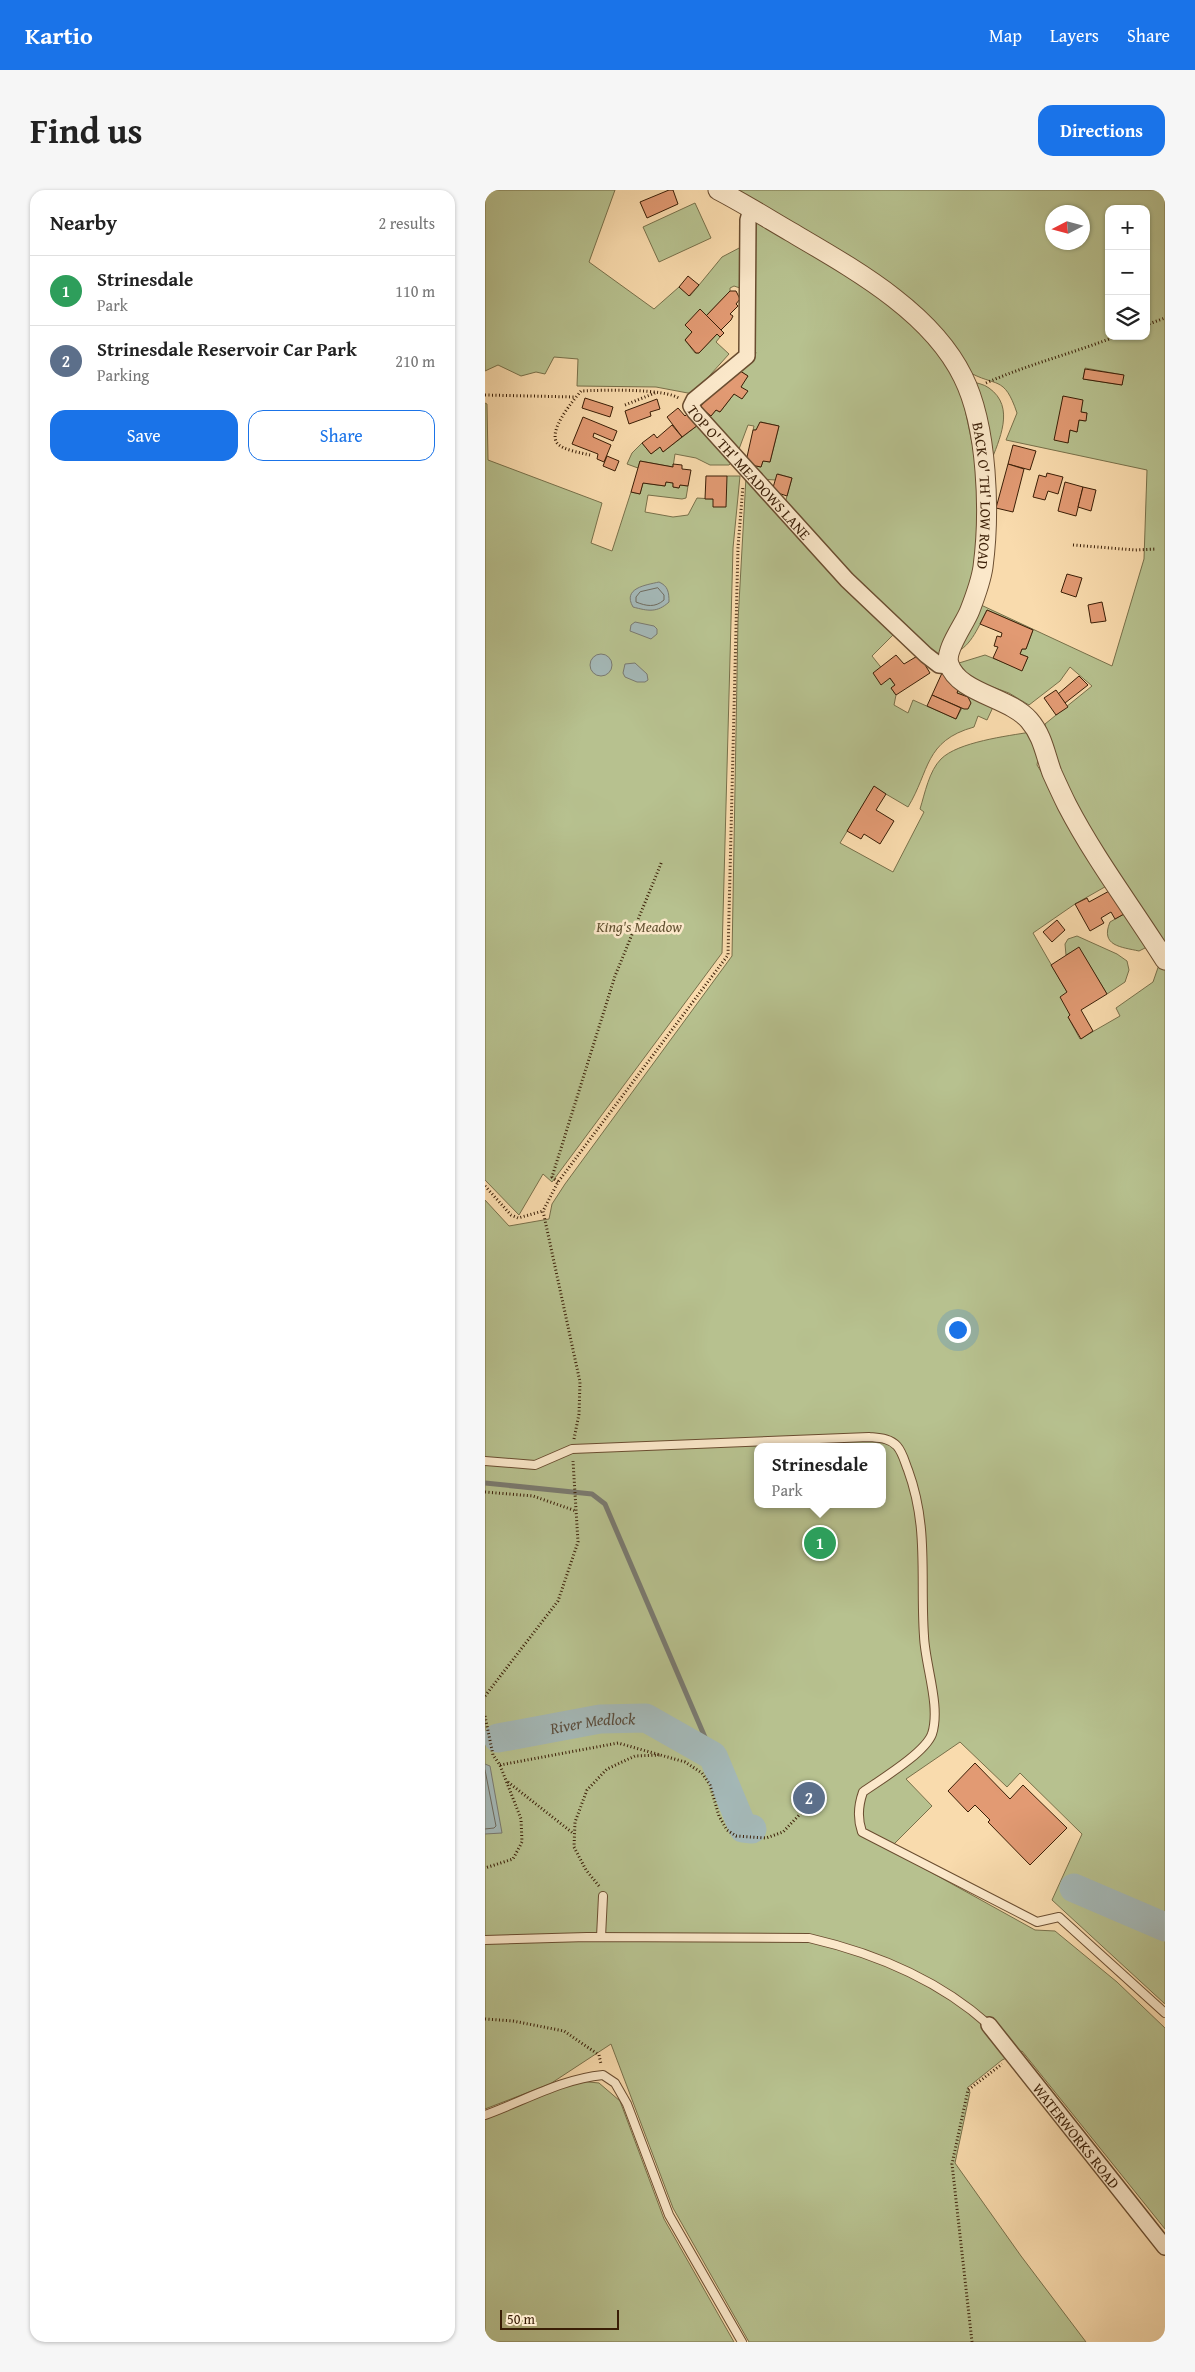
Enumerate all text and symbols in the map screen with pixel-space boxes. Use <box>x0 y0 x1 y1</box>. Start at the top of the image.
text: Kartio <box>25 18 93 53</box>
text: Map <box>989 22 1022 49</box>
text: Layers <box>1050 22 1099 49</box>
text: Share <box>1127 22 1170 49</box>
text: Find us <box>30 105 143 156</box>
button: Directions <box>1038 105 1165 156</box>
north arrow <box>1045 205 1090 250</box>
map controls <box>1105 205 1150 340</box>
button: + <box>1105 205 1150 250</box>
text: Nearby <box>50 207 117 238</box>
text: 2 results <box>378 211 435 235</box>
button: − <box>1105 250 1150 295</box>
text: Strinesdale <box>97 265 193 293</box>
text: 1 <box>62 279 70 303</box>
text: 110 m <box>395 279 435 303</box>
text: Park <box>97 293 128 317</box>
button: layers <box>1105 295 1150 340</box>
text: Strinesdale Reservoir Car Park <box>97 335 357 363</box>
text: 2 <box>62 349 70 373</box>
text: 210 m <box>395 349 435 373</box>
text: Parking <box>97 363 149 387</box>
street label: TOP O' TH' MEADOWS LANE <box>682 400 816 544</box>
button: Save <box>50 410 238 461</box>
button: Share <box>248 410 435 461</box>
street label: BACK O' TH' LOW ROAD <box>968 420 997 571</box>
park label: King's Meadow <box>595 916 682 937</box>
your location <box>945 1317 971 1343</box>
popup <box>754 1443 886 1508</box>
text: Strinesdale <box>772 1450 868 1478</box>
text: Park <box>772 1478 803 1502</box>
pin: 1 <box>804 1524 836 1562</box>
water label: River Medlock <box>547 1706 636 1740</box>
pin: 2 <box>793 1779 825 1817</box>
street label: WATERWORKS ROAD <box>1028 2078 1125 2193</box>
scale bar <box>500 2307 619 2330</box>
text: 50 m <box>507 2309 535 2329</box>

